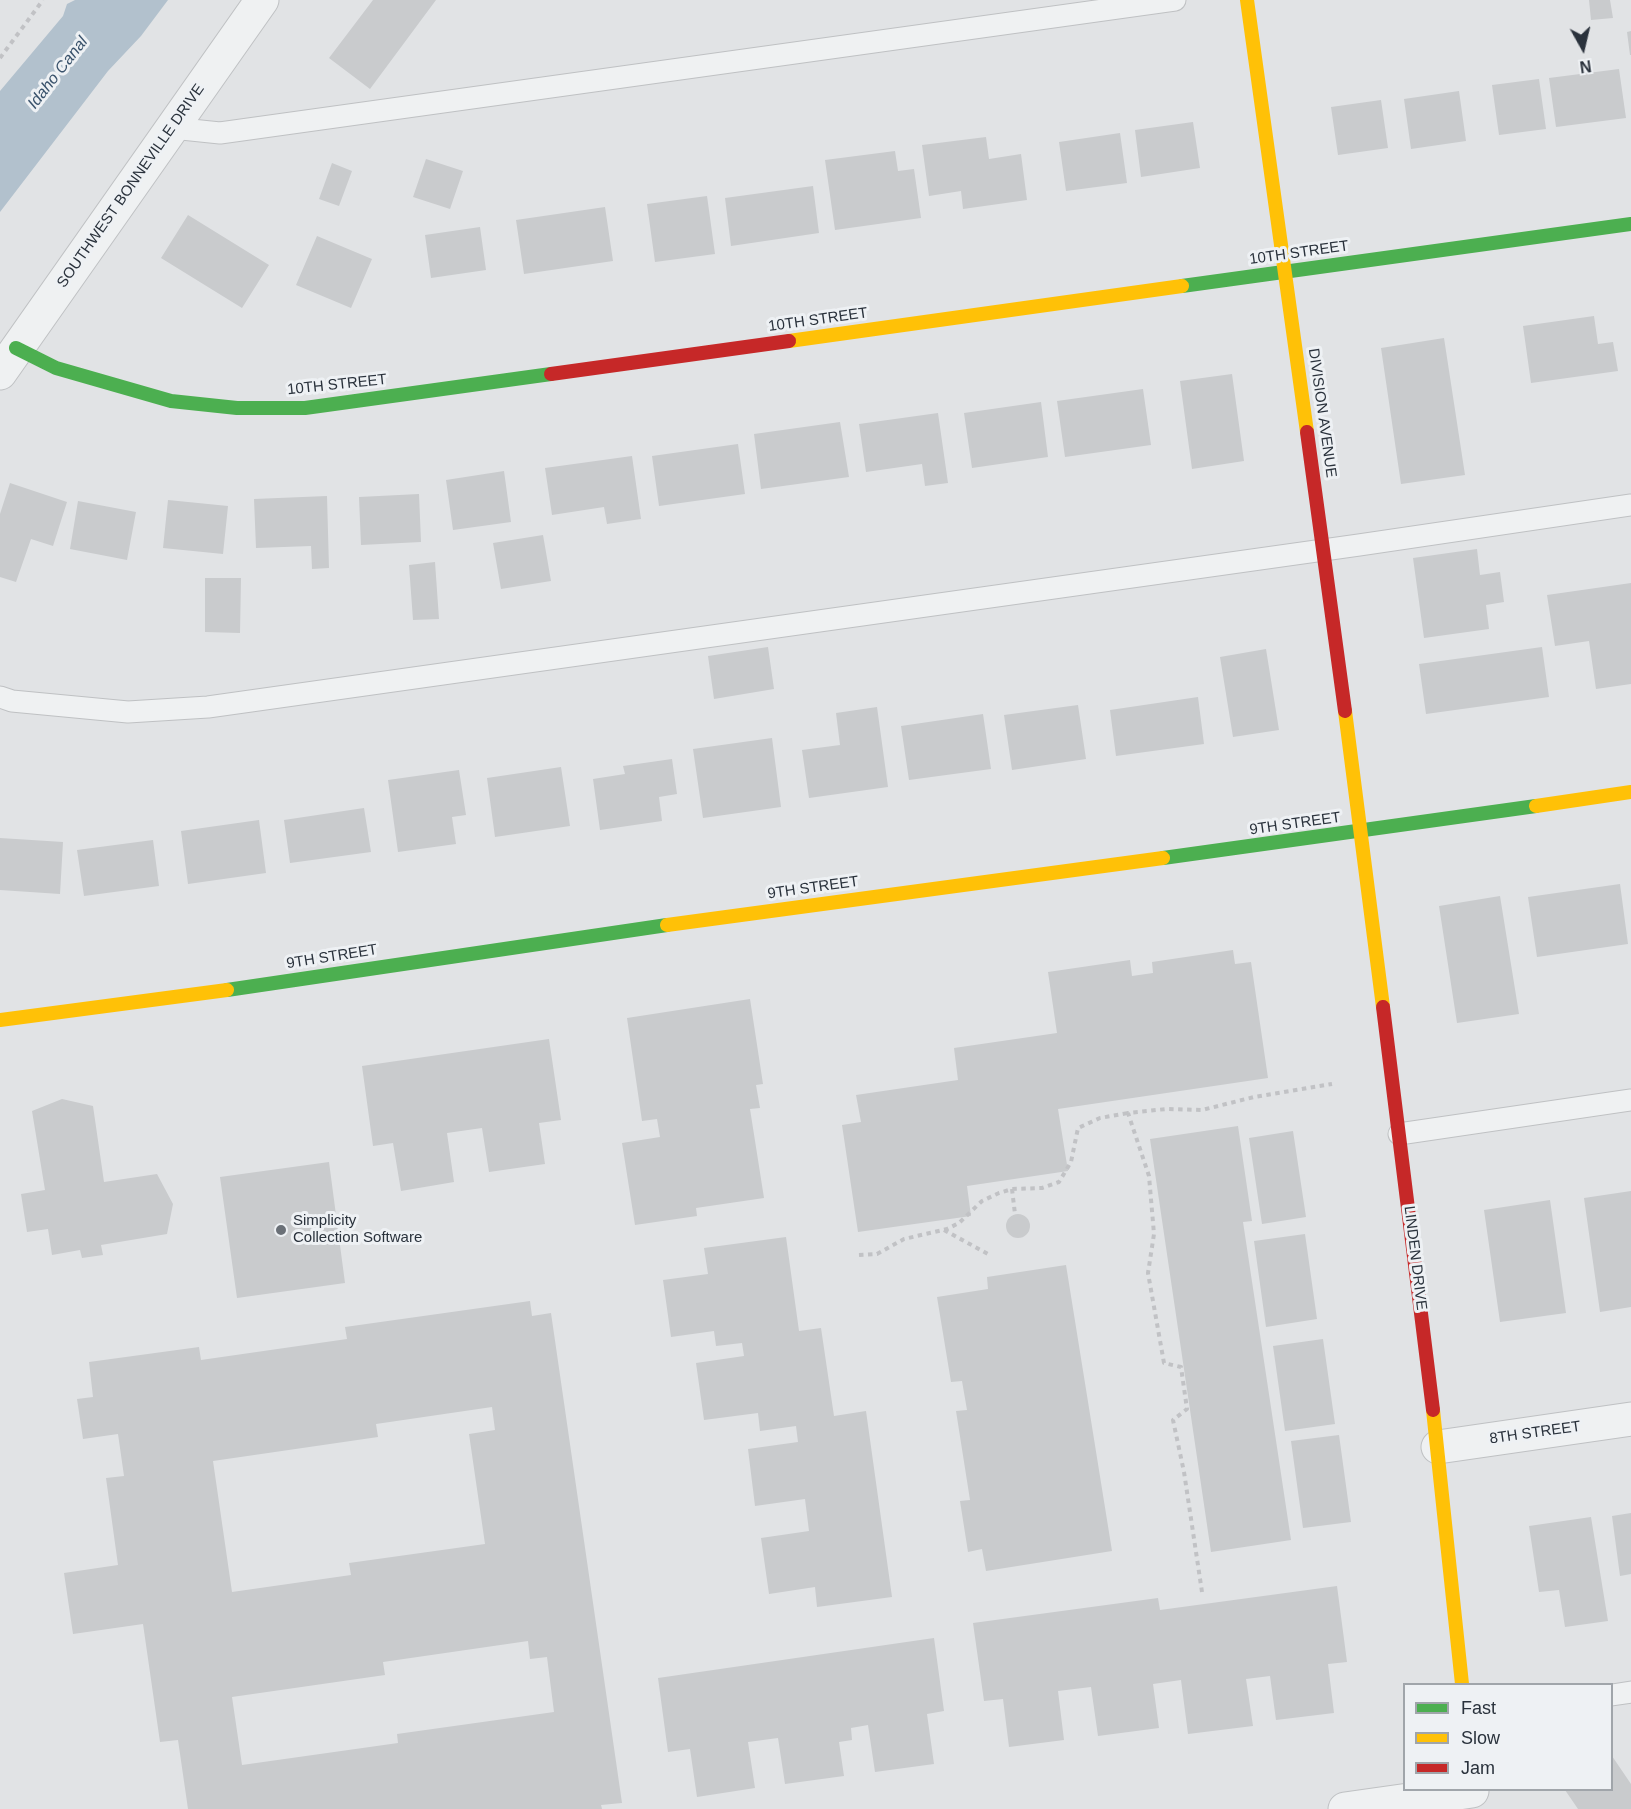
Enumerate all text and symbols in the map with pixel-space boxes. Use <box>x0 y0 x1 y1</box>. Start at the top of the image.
north arrow <box>1553 18 1613 78</box>
water label: Idaho Canal <box>24 33 92 113</box>
text: N <box>1579 57 1592 76</box>
street label: SOUTHWEST BONNEVILLE DRIVE <box>54 81 208 291</box>
street label: 10TH STREET <box>1248 237 1350 269</box>
street label: 10TH STREET <box>767 304 869 336</box>
street label: DIVISION AVENUE <box>1304 347 1340 479</box>
street label: 10TH STREET <box>286 371 388 399</box>
street label: 9TH STREET <box>1248 809 1342 839</box>
street label: 9TH STREET <box>766 873 860 903</box>
street label: 9TH STREET <box>285 941 379 973</box>
street label: LINDEN DRIVE <box>1400 1205 1430 1311</box>
place label: Simplicity Collection Software <box>293 1212 422 1247</box>
marker: Simplicity Collection Software <box>274 1223 288 1237</box>
street label: 8TH STREET <box>1488 1418 1582 1448</box>
legend <box>1403 1683 1613 1791</box>
text: Fast <box>1461 1698 1496 1718</box>
text: Slow <box>1461 1728 1500 1748</box>
text: Jam <box>1461 1758 1495 1778</box>

